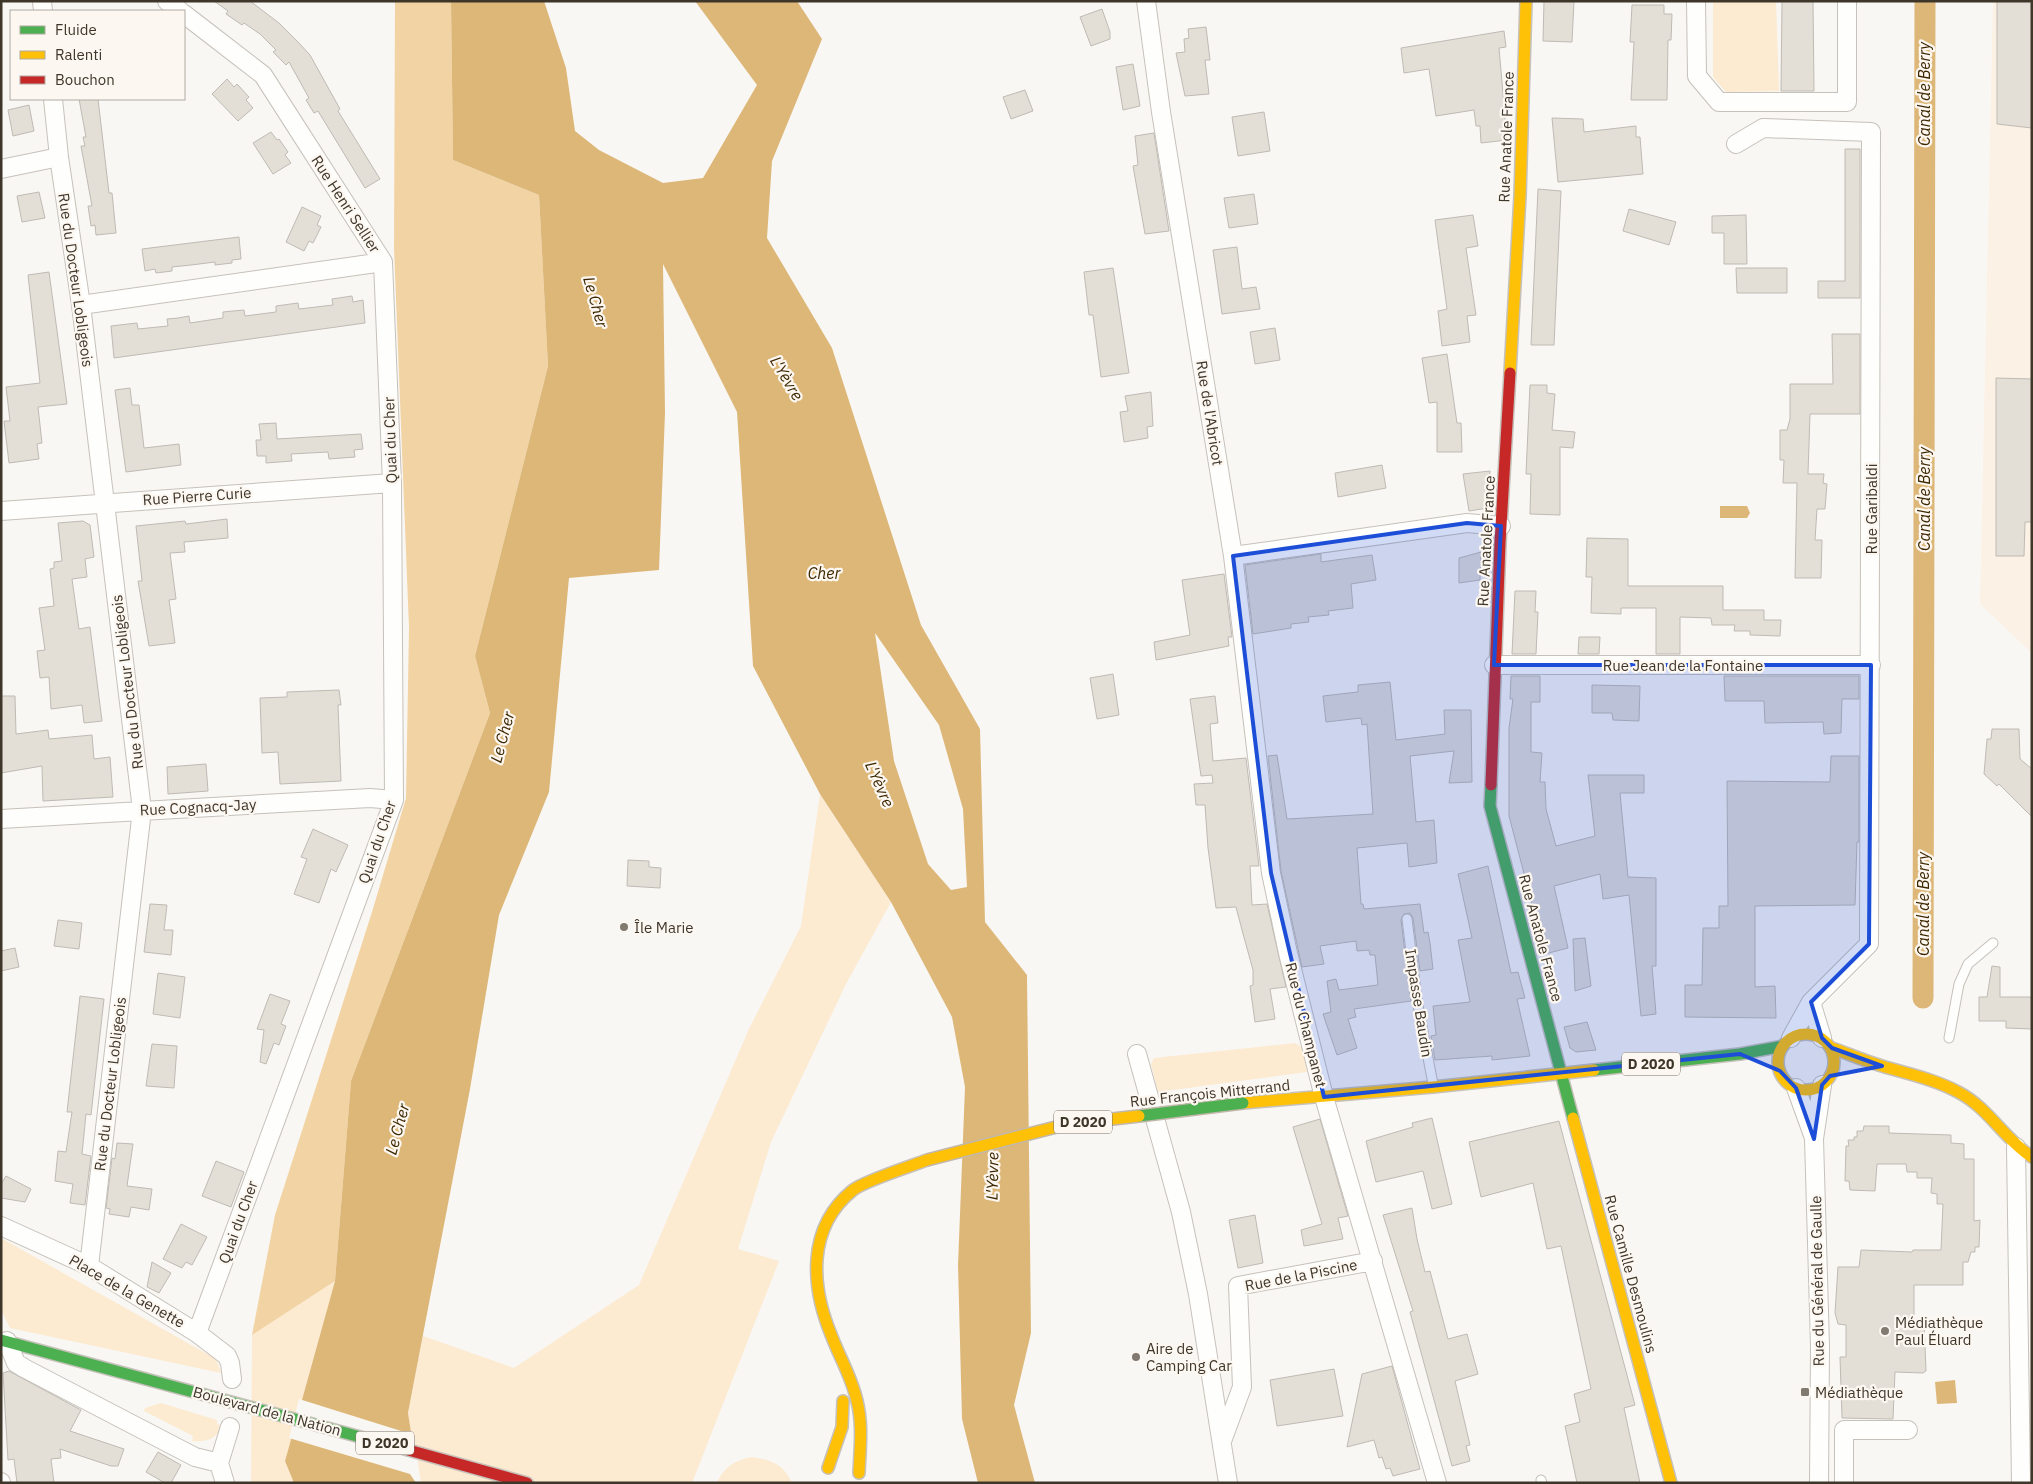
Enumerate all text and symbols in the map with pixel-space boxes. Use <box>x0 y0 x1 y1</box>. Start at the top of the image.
legend <box>10 10 185 100</box>
text: Fluide <box>55 20 97 39</box>
water label: Canal de Berry <box>1914 41 1934 146</box>
text: Ralenti <box>55 45 102 64</box>
text: Bouchon <box>55 70 115 89</box>
street label: Rue Anatole France <box>1494 71 1518 203</box>
street label: Rue Henri Sellier <box>307 152 385 257</box>
street label: Rue du Docteur Lobligeois <box>54 192 98 368</box>
water label: Le Cher <box>579 274 613 331</box>
water label: L'Yèvre <box>766 352 808 404</box>
street label: Rue de l'Abricot <box>1192 359 1228 467</box>
street label: Quai du Cher <box>379 396 401 484</box>
water label: Canal de Berry <box>1914 446 1934 551</box>
street label: Rue Garibaldi <box>1862 464 1881 554</box>
street label: Rue Anatole France <box>1473 475 1499 607</box>
street label: Rue Pierre Curie <box>142 483 252 509</box>
water label: Cher <box>808 563 842 583</box>
street label: Rue du Docteur Lobligeois <box>107 594 147 770</box>
street label: Rue Jean de la Fontaine <box>1603 656 1763 675</box>
water label: Le Cher <box>486 708 519 765</box>
water label: L'Yèvre <box>861 758 899 810</box>
street label: Rue Cognacq-Jay <box>139 794 257 820</box>
street label: Quai du Cher <box>354 797 400 886</box>
water label: Canal de Berry <box>1913 851 1933 956</box>
street label: Rue Anatole France <box>1515 872 1567 1004</box>
place label: Île Marie <box>634 918 694 937</box>
marker: Île Marie <box>618 921 630 933</box>
street label: Impasse Baudin <box>1401 947 1437 1059</box>
street label: Rue du Champanet <box>1281 960 1331 1090</box>
street label: Rue du Docteur Lobligeois <box>90 996 130 1172</box>
road number: D 2020 <box>1622 1052 1680 1076</box>
street label: Rue François Mitterrand <box>1129 1075 1291 1111</box>
water label: Le Cher <box>381 1100 414 1157</box>
road number: D 2020 <box>1054 1110 1112 1134</box>
water label: L'Yèvre <box>982 1152 1002 1200</box>
street label: Quai du Cher <box>214 1178 262 1266</box>
street label: Rue Camille Desmoulins <box>1601 1193 1661 1355</box>
street label: Rue du Général de Gaulle <box>1806 1195 1828 1367</box>
street label: Place de la Genette <box>66 1250 188 1332</box>
street label: Rue de la Piscine <box>1243 1255 1359 1295</box>
place label: Médiathèque Paul Éluard <box>1895 1313 1983 1349</box>
marker: Médiathèque Paul Éluard <box>1879 1325 1891 1337</box>
place label: Aire de Camping Car <box>1146 1339 1232 1375</box>
marker: Aire de Camping Car <box>1130 1351 1142 1363</box>
street label: Boulevard de la Nation <box>191 1382 343 1440</box>
place label: Médiathèque <box>1815 1383 1903 1402</box>
marker: Médiathèque <box>1799 1386 1811 1398</box>
road number: D 2020 <box>356 1432 414 1455</box>

